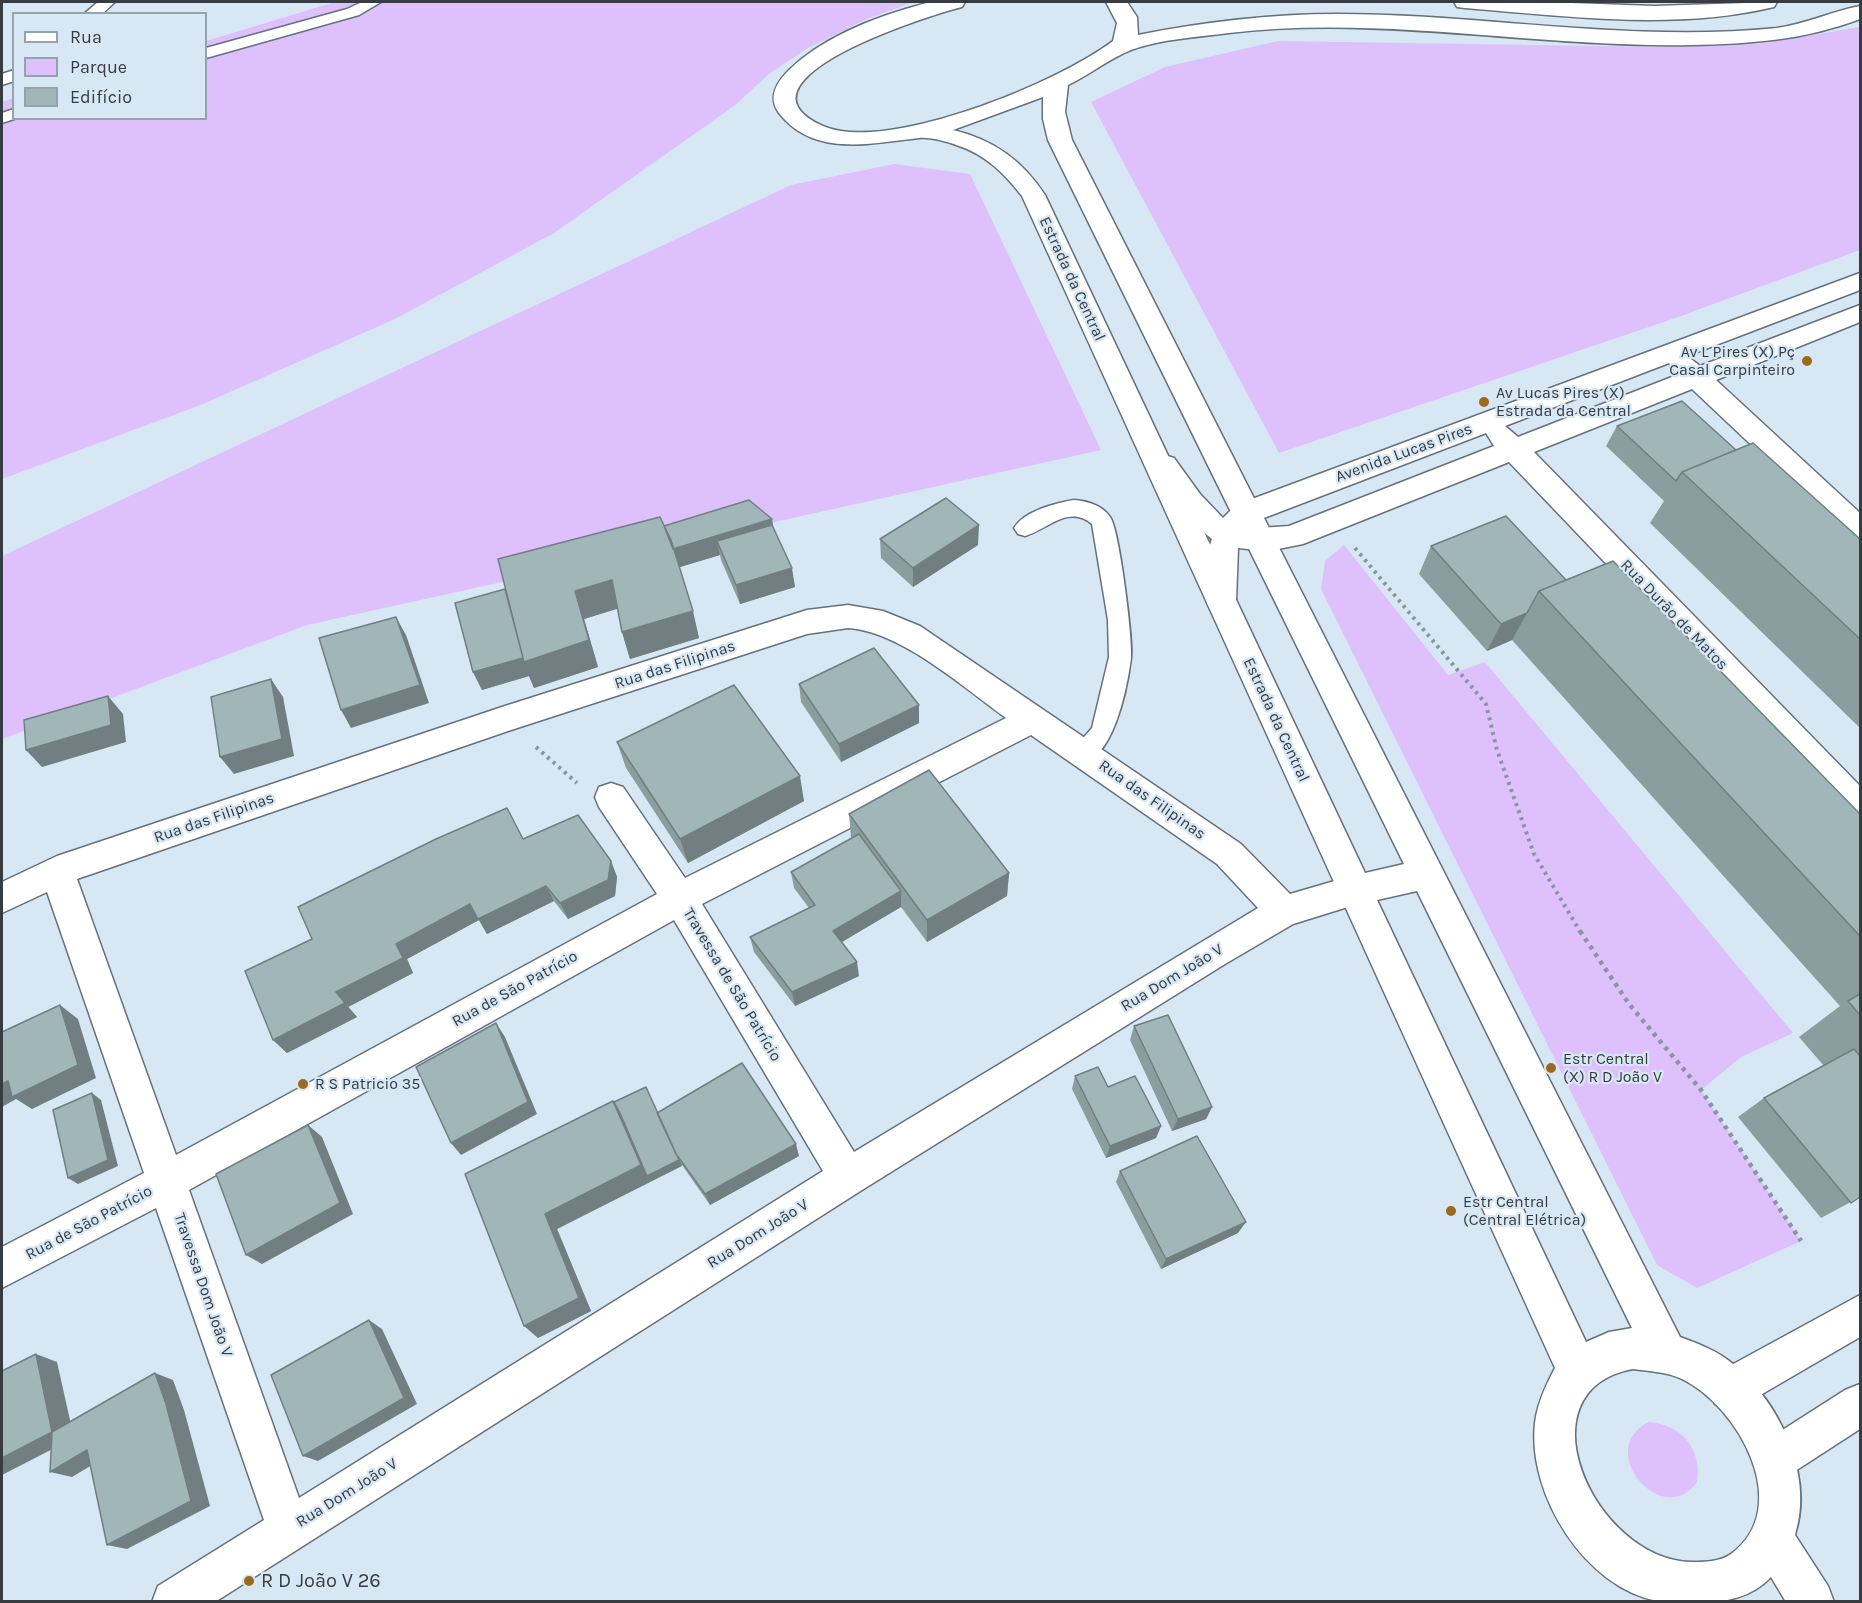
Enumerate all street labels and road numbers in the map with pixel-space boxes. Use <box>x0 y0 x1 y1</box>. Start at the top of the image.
street label: Estrada da Central <box>1035 214 1109 344</box>
street label: Avenida Lucas Pires <box>1333 419 1475 487</box>
street label: Rua Durão de Matos <box>1616 556 1732 674</box>
street label: Rua das Filipinas <box>612 636 738 694</box>
street label: Estrada da Central <box>1239 655 1313 785</box>
street label: Rua das Filipinas <box>1095 756 1209 844</box>
street label: Rua das Filipinas <box>151 788 277 848</box>
street label: Travessa de São Patrício <box>679 905 785 1065</box>
street label: Rua Dom João V <box>1117 940 1227 1016</box>
street label: Rua de São Patrício <box>449 947 581 1031</box>
street label: Rua de São Patrício <box>22 1182 156 1264</box>
street label: Rua Dom João V <box>704 1195 812 1273</box>
street label: Travessa Dom João V <box>169 1211 237 1359</box>
street label: Rua Dom João V <box>293 1454 401 1532</box>

